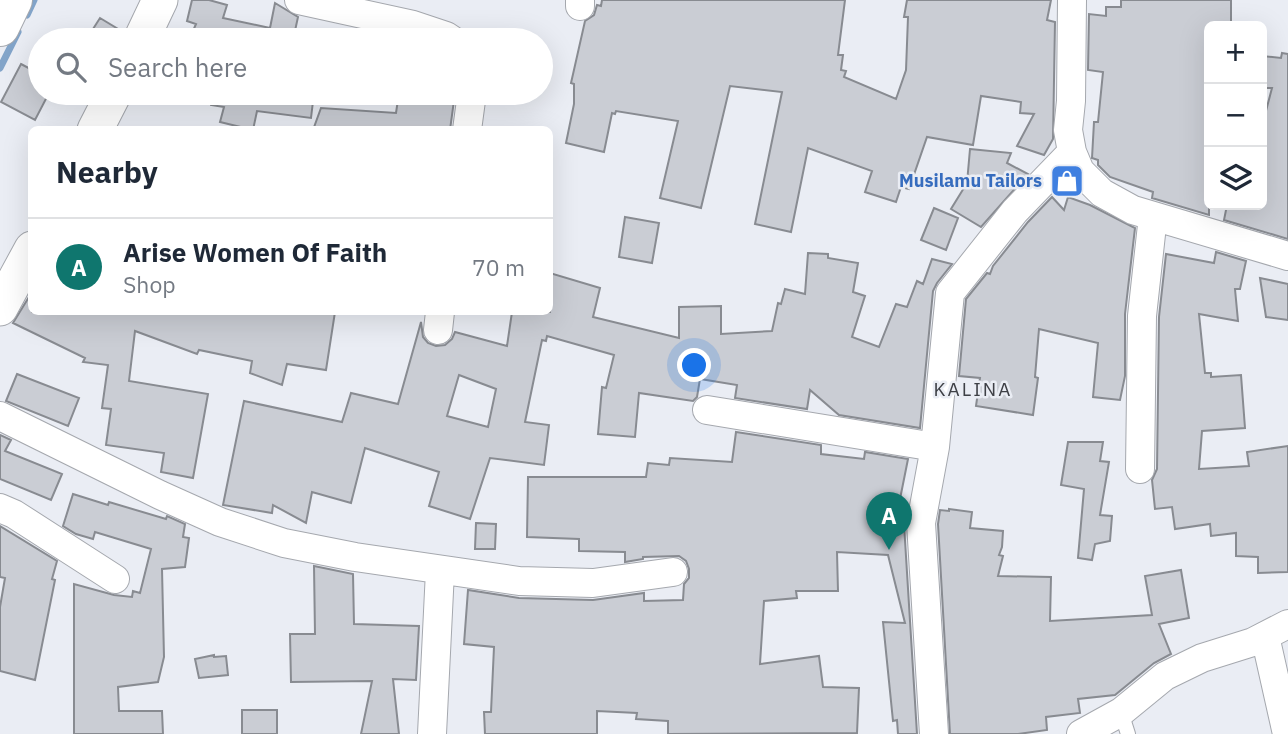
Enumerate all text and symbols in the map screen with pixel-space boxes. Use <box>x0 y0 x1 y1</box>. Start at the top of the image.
map controls <box>1204 21 1267 210</box>
button: + <box>1204 21 1267 84</box>
search box <box>28 28 553 105</box>
icon: search <box>52 48 90 86</box>
text: Search here <box>108 50 247 84</box>
button: − <box>1204 84 1267 147</box>
button: layers <box>1204 147 1267 210</box>
text: Nearby <box>56 152 158 191</box>
shop icon: Musilamu Tailors <box>1048 162 1086 200</box>
place label: Musilamu Tailors <box>899 169 1042 192</box>
text: Arise Women Of Faith <box>123 235 387 269</box>
text: A <box>71 252 87 282</box>
text: 70 m <box>472 252 525 282</box>
text: Shop <box>123 269 176 299</box>
your location <box>677 348 711 382</box>
district label: KALINA <box>934 377 1012 401</box>
pin: A <box>866 492 912 550</box>

